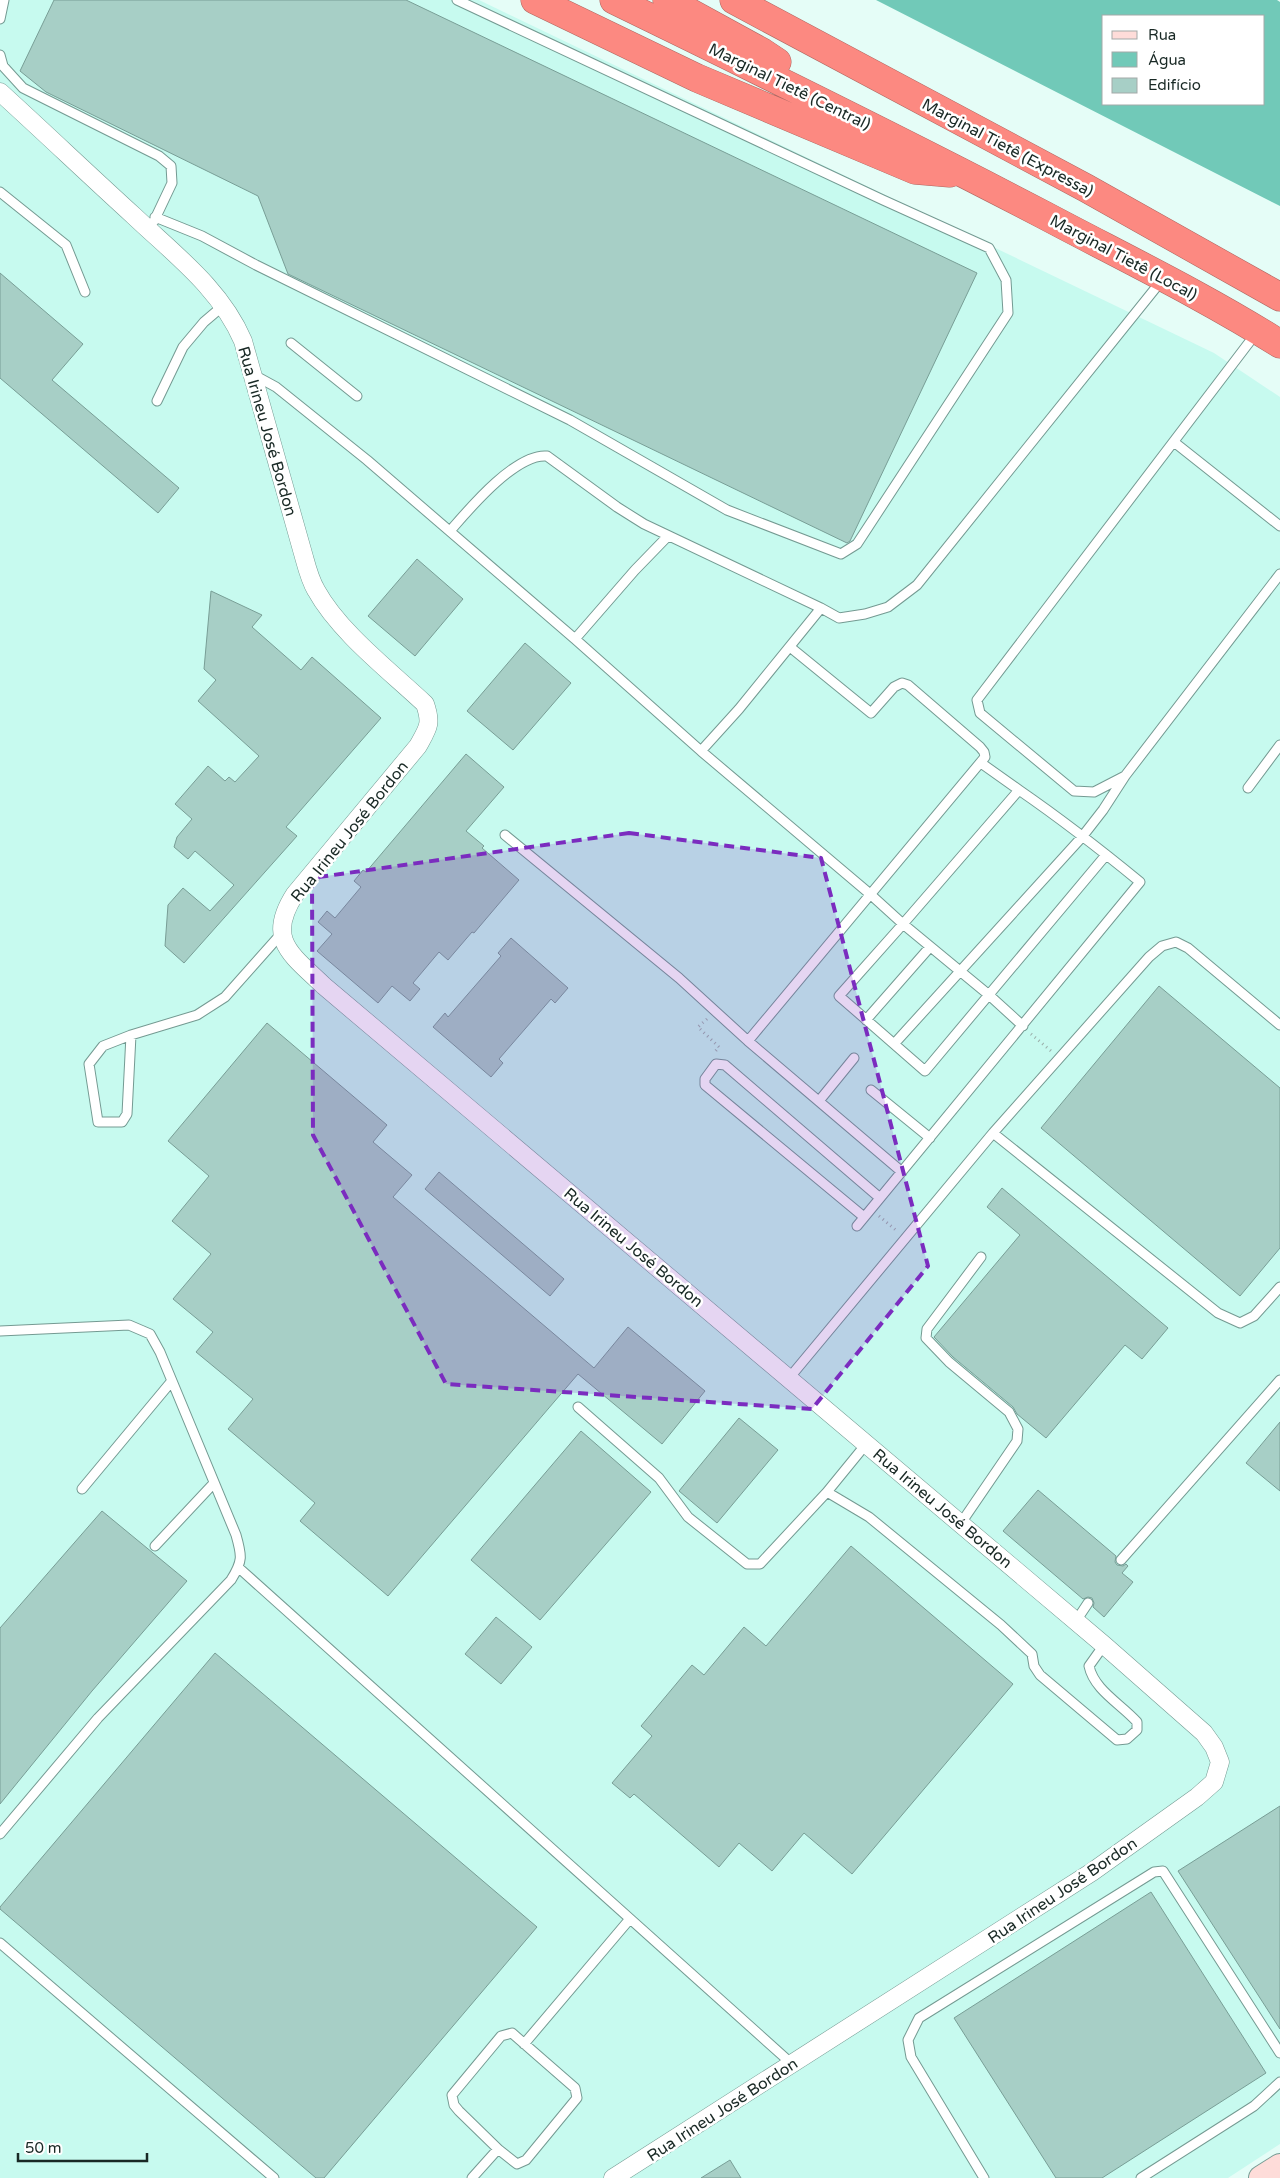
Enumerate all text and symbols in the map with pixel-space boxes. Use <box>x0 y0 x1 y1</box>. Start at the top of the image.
legend <box>1102 15 1265 105</box>
text: Rua <box>1148 26 1176 44</box>
street label: Marginal Tietê (Central) <box>705 39 874 135</box>
text: Água <box>1148 51 1186 69</box>
text: Edifício <box>1148 76 1201 94</box>
street label: Marginal Tietê (Expressa) <box>918 94 1097 202</box>
street label: Marginal Tietê (Local) <box>1047 211 1201 305</box>
street label: Rua Irineu José Bordon <box>233 344 301 519</box>
street label: Rua Irineu José Bordon <box>287 757 413 906</box>
street label: Rua Irineu José Bordon <box>560 1184 707 1312</box>
street label: Rua Irineu José Bordon <box>869 1445 1016 1573</box>
street label: Rua Irineu José Bordon <box>984 1833 1141 1948</box>
street label: Rua Irineu José Bordon <box>643 2054 802 2166</box>
scale bar <box>18 2130 146 2162</box>
text: 50 m <box>25 2139 62 2157</box>

